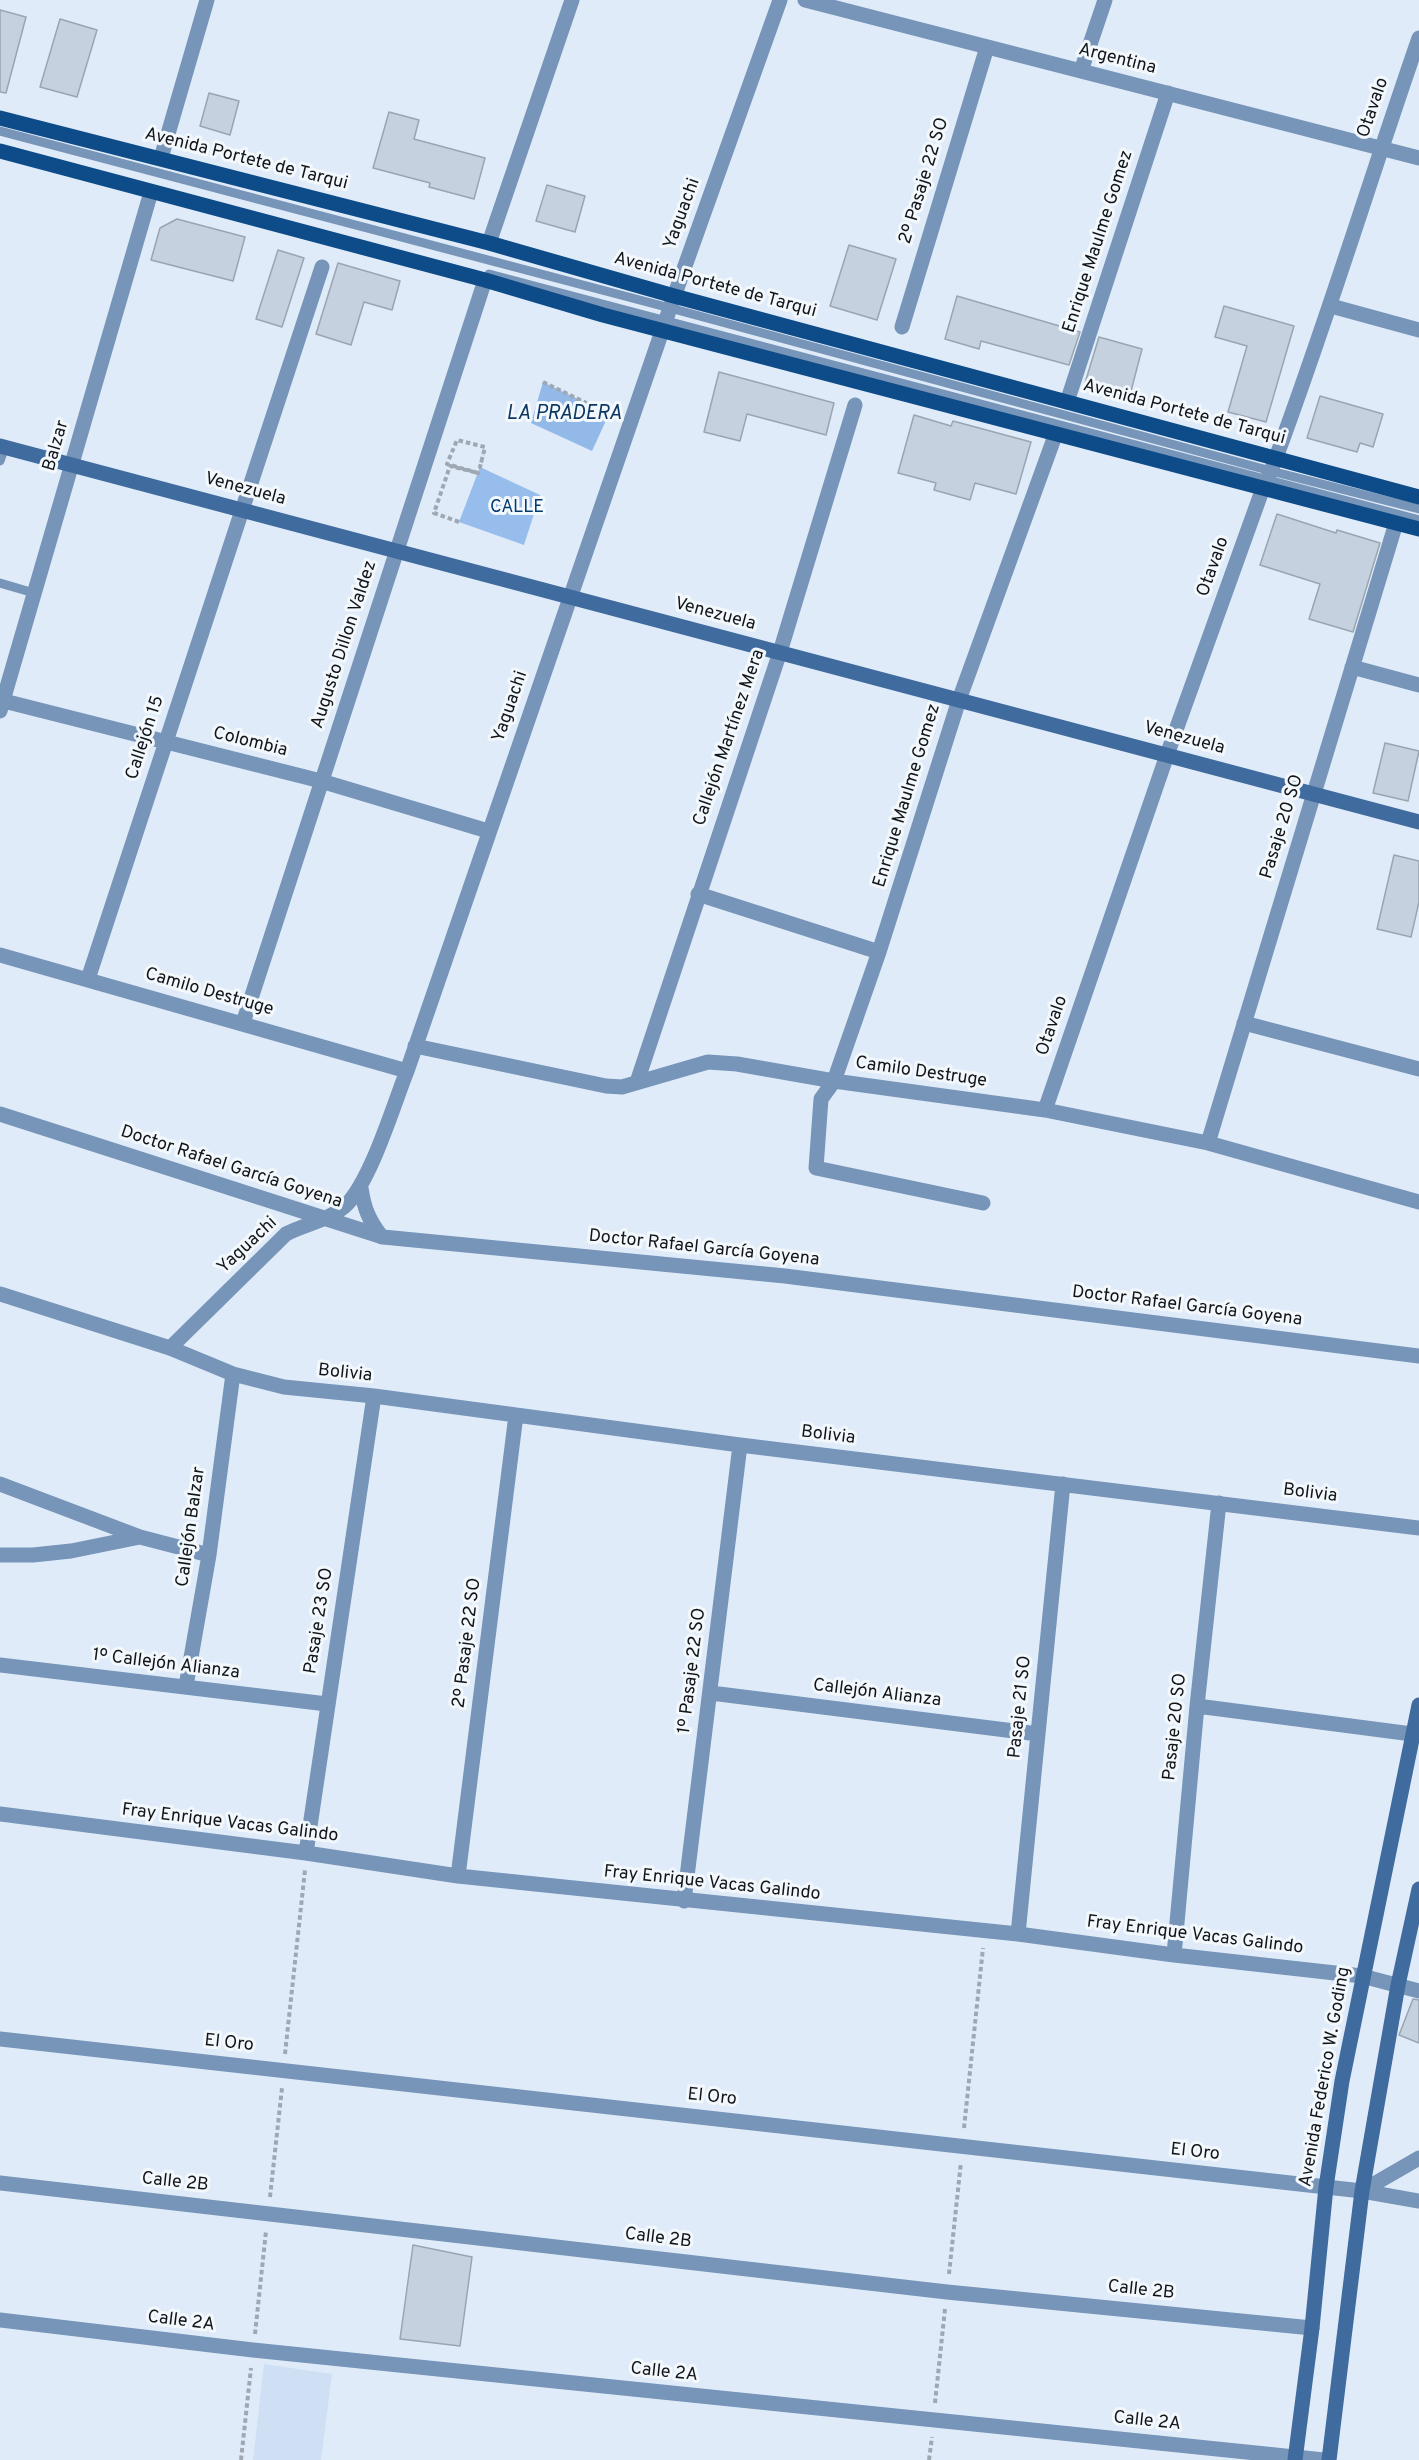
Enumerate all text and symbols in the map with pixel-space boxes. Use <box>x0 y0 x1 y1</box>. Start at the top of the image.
street label: Argentina <box>1076 40 1158 80</box>
street label: Otavalo <box>1354 75 1394 141</box>
street label: 2º Pasaje 22 SO <box>896 115 954 247</box>
street label: Avenida Portete de Tarqui <box>142 124 350 196</box>
street label: Enrique Maulme Gomez <box>1059 148 1139 336</box>
street label: Yaguachi <box>660 176 706 252</box>
street label: Avenida Portete de Tarqui <box>611 249 819 323</box>
street label: Avenida Portete de Tarqui <box>1080 376 1288 450</box>
water label: LA PRADERA <box>506 403 622 427</box>
street label: Balzar <box>39 418 75 474</box>
street label: Venezuela <box>202 469 288 511</box>
park label: CALLE <box>490 497 544 519</box>
street label: Otavalo <box>1193 534 1235 600</box>
street label: Augusto Dillon Valdez <box>308 558 382 732</box>
street label: Venezuela <box>672 594 758 636</box>
street label: Callejón Martínez Mera <box>690 647 770 829</box>
street label: Yaguachi <box>489 669 533 745</box>
street label: Callejón 15 <box>122 693 170 783</box>
street label: Enrique Maulme Gomez <box>870 702 946 890</box>
street label: Venezuela <box>1141 718 1227 760</box>
street label: Colombia <box>211 723 289 763</box>
street label: Pasaje 20 SO <box>1257 772 1309 882</box>
street label: Camilo Destruge <box>142 964 276 1022</box>
street label: Otavalo <box>1033 993 1073 1059</box>
street label: Camilo Destruge <box>854 1053 988 1093</box>
street label: Doctor Rafael García Goyena <box>117 1122 345 1214</box>
street label: Yaguachi <box>214 1213 282 1279</box>
street label: Doctor Rafael García Goyena <box>588 1226 820 1272</box>
street label: Doctor Rafael García Goyena <box>1071 1282 1303 1332</box>
street label: Bolivia <box>317 1360 373 1388</box>
street label: Bolivia <box>800 1422 856 1450</box>
street label: Callejón Balzar <box>173 1466 211 1588</box>
street label: Bolivia <box>1282 1480 1338 1508</box>
street label: Pasaje 23 SO <box>301 1566 339 1676</box>
street label: 2º Pasaje 22 SO <box>449 1577 487 1709</box>
street label: 1º Pasaje 22 SO <box>675 1607 711 1735</box>
street label: 1º Callejón Alianza <box>91 1645 241 1685</box>
street label: Pasaje 21 SO <box>1005 1655 1037 1759</box>
street label: Pasaje 20 SO <box>1160 1672 1192 1782</box>
street label: Callejón Alianza <box>812 1675 942 1713</box>
street label: Fray Enrique Vacas Galindo <box>120 1800 340 1848</box>
street label: Fray Enrique Vacas Galindo <box>602 1862 822 1906</box>
street label: Fray Enrique Vacas Galindo <box>1085 1912 1305 1960</box>
street label: Avenida Federico W. Goding <box>1296 1965 1356 2189</box>
street label: El Oro <box>203 2031 255 2057</box>
street label: El Oro <box>686 2085 738 2111</box>
street label: El Oro <box>1169 2140 1221 2166</box>
street label: Calle 2B <box>140 2169 210 2197</box>
street label: Calle 2B <box>623 2224 693 2254</box>
street label: Calle 2B <box>1106 2277 1176 2305</box>
street label: Calle 2A <box>146 2307 216 2337</box>
street label: Calle 2A <box>629 2359 699 2387</box>
street label: Calle 2A <box>1112 2408 1182 2436</box>

